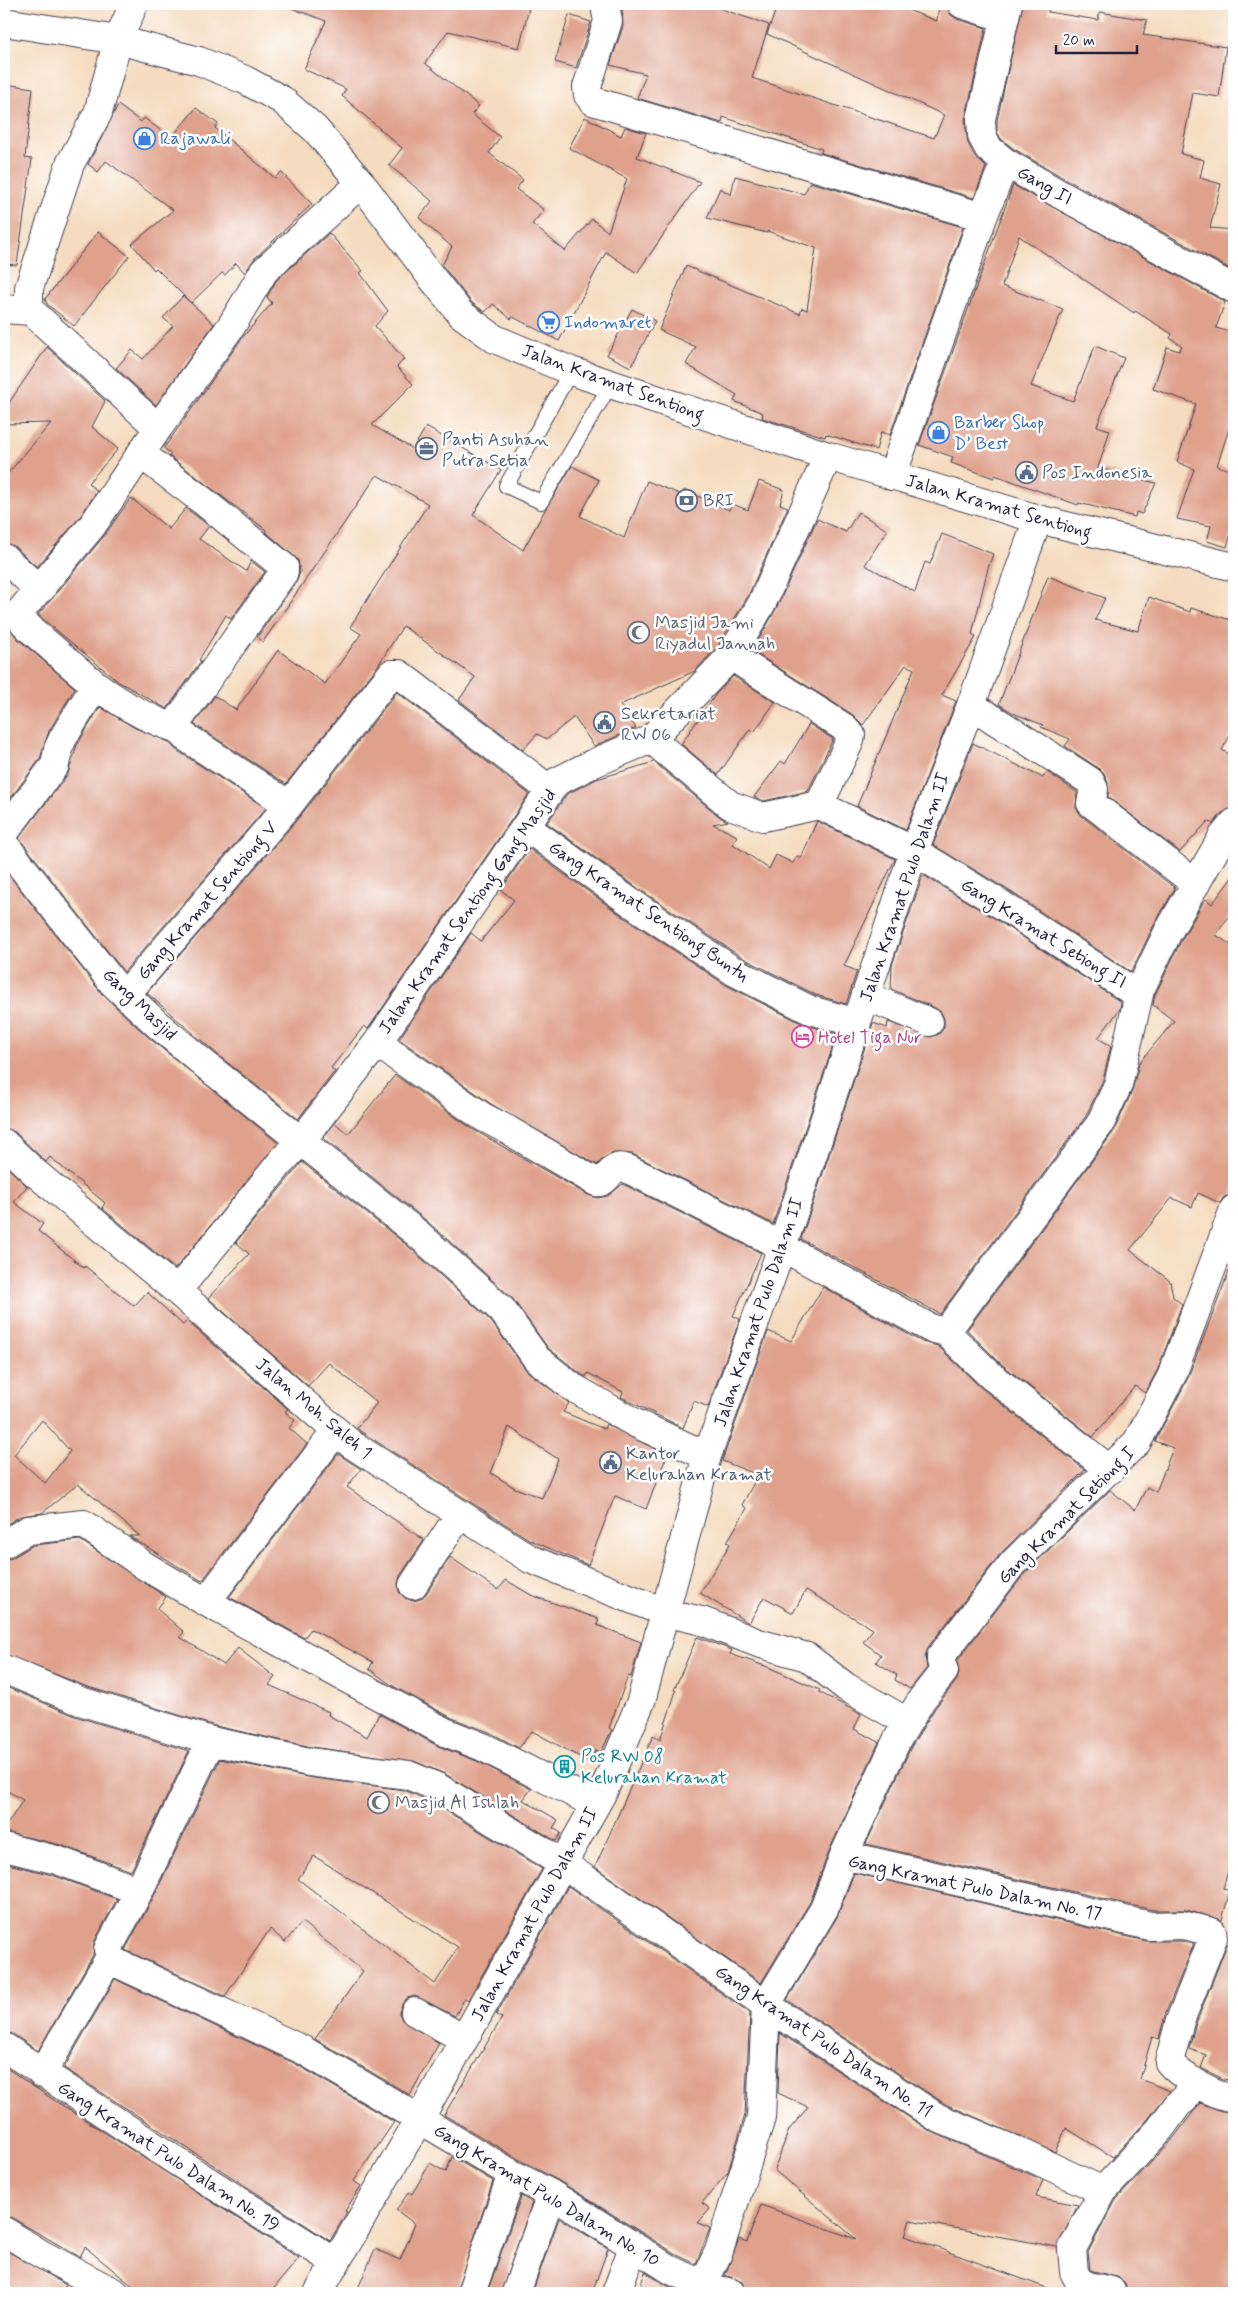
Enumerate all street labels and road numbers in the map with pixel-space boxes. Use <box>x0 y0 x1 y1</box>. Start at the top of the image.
street label: Gang II <box>1012 160 1076 212</box>
street label: Jalan Kramat Sentiong <box>517 339 707 429</box>
street label: Jalan Kramat Sentiong <box>902 469 1095 547</box>
street label: Jalan Kramat Pulo Dalam II <box>854 769 956 1005</box>
street label: Jalan Kramat Sentiong Gang Masjid <box>374 784 564 1040</box>
street label: Gang Kramat Sentiong V <box>132 816 285 987</box>
street label: Gang Kramat Sentiong Buntu <box>543 836 753 990</box>
street label: Gang Kramat Setiong II <box>955 873 1131 996</box>
street label: Gang Masjid <box>96 963 182 1047</box>
street label: Jalan Kramat Pulo Dalam II <box>708 1194 810 1430</box>
street label: Jalan Moh. Saleh 1 <box>250 1353 377 1465</box>
street label: Gang Kramat Setiong I <box>993 1442 1142 1591</box>
street label: Jalan Kramat Pulo Dalam II <box>466 1803 604 2026</box>
street label: Gang Kramat Pulo Dalam No. 17 <box>846 1849 1104 1928</box>
street label: Gang Kramat Pulo Dalam No. 11 <box>710 1960 937 2125</box>
street label: Gang Kramat Pulo Dalam No. 19 <box>52 2076 284 2239</box>
street label: Gang Kramat Pulo Dalam No. 10 <box>428 2119 664 2274</box>

